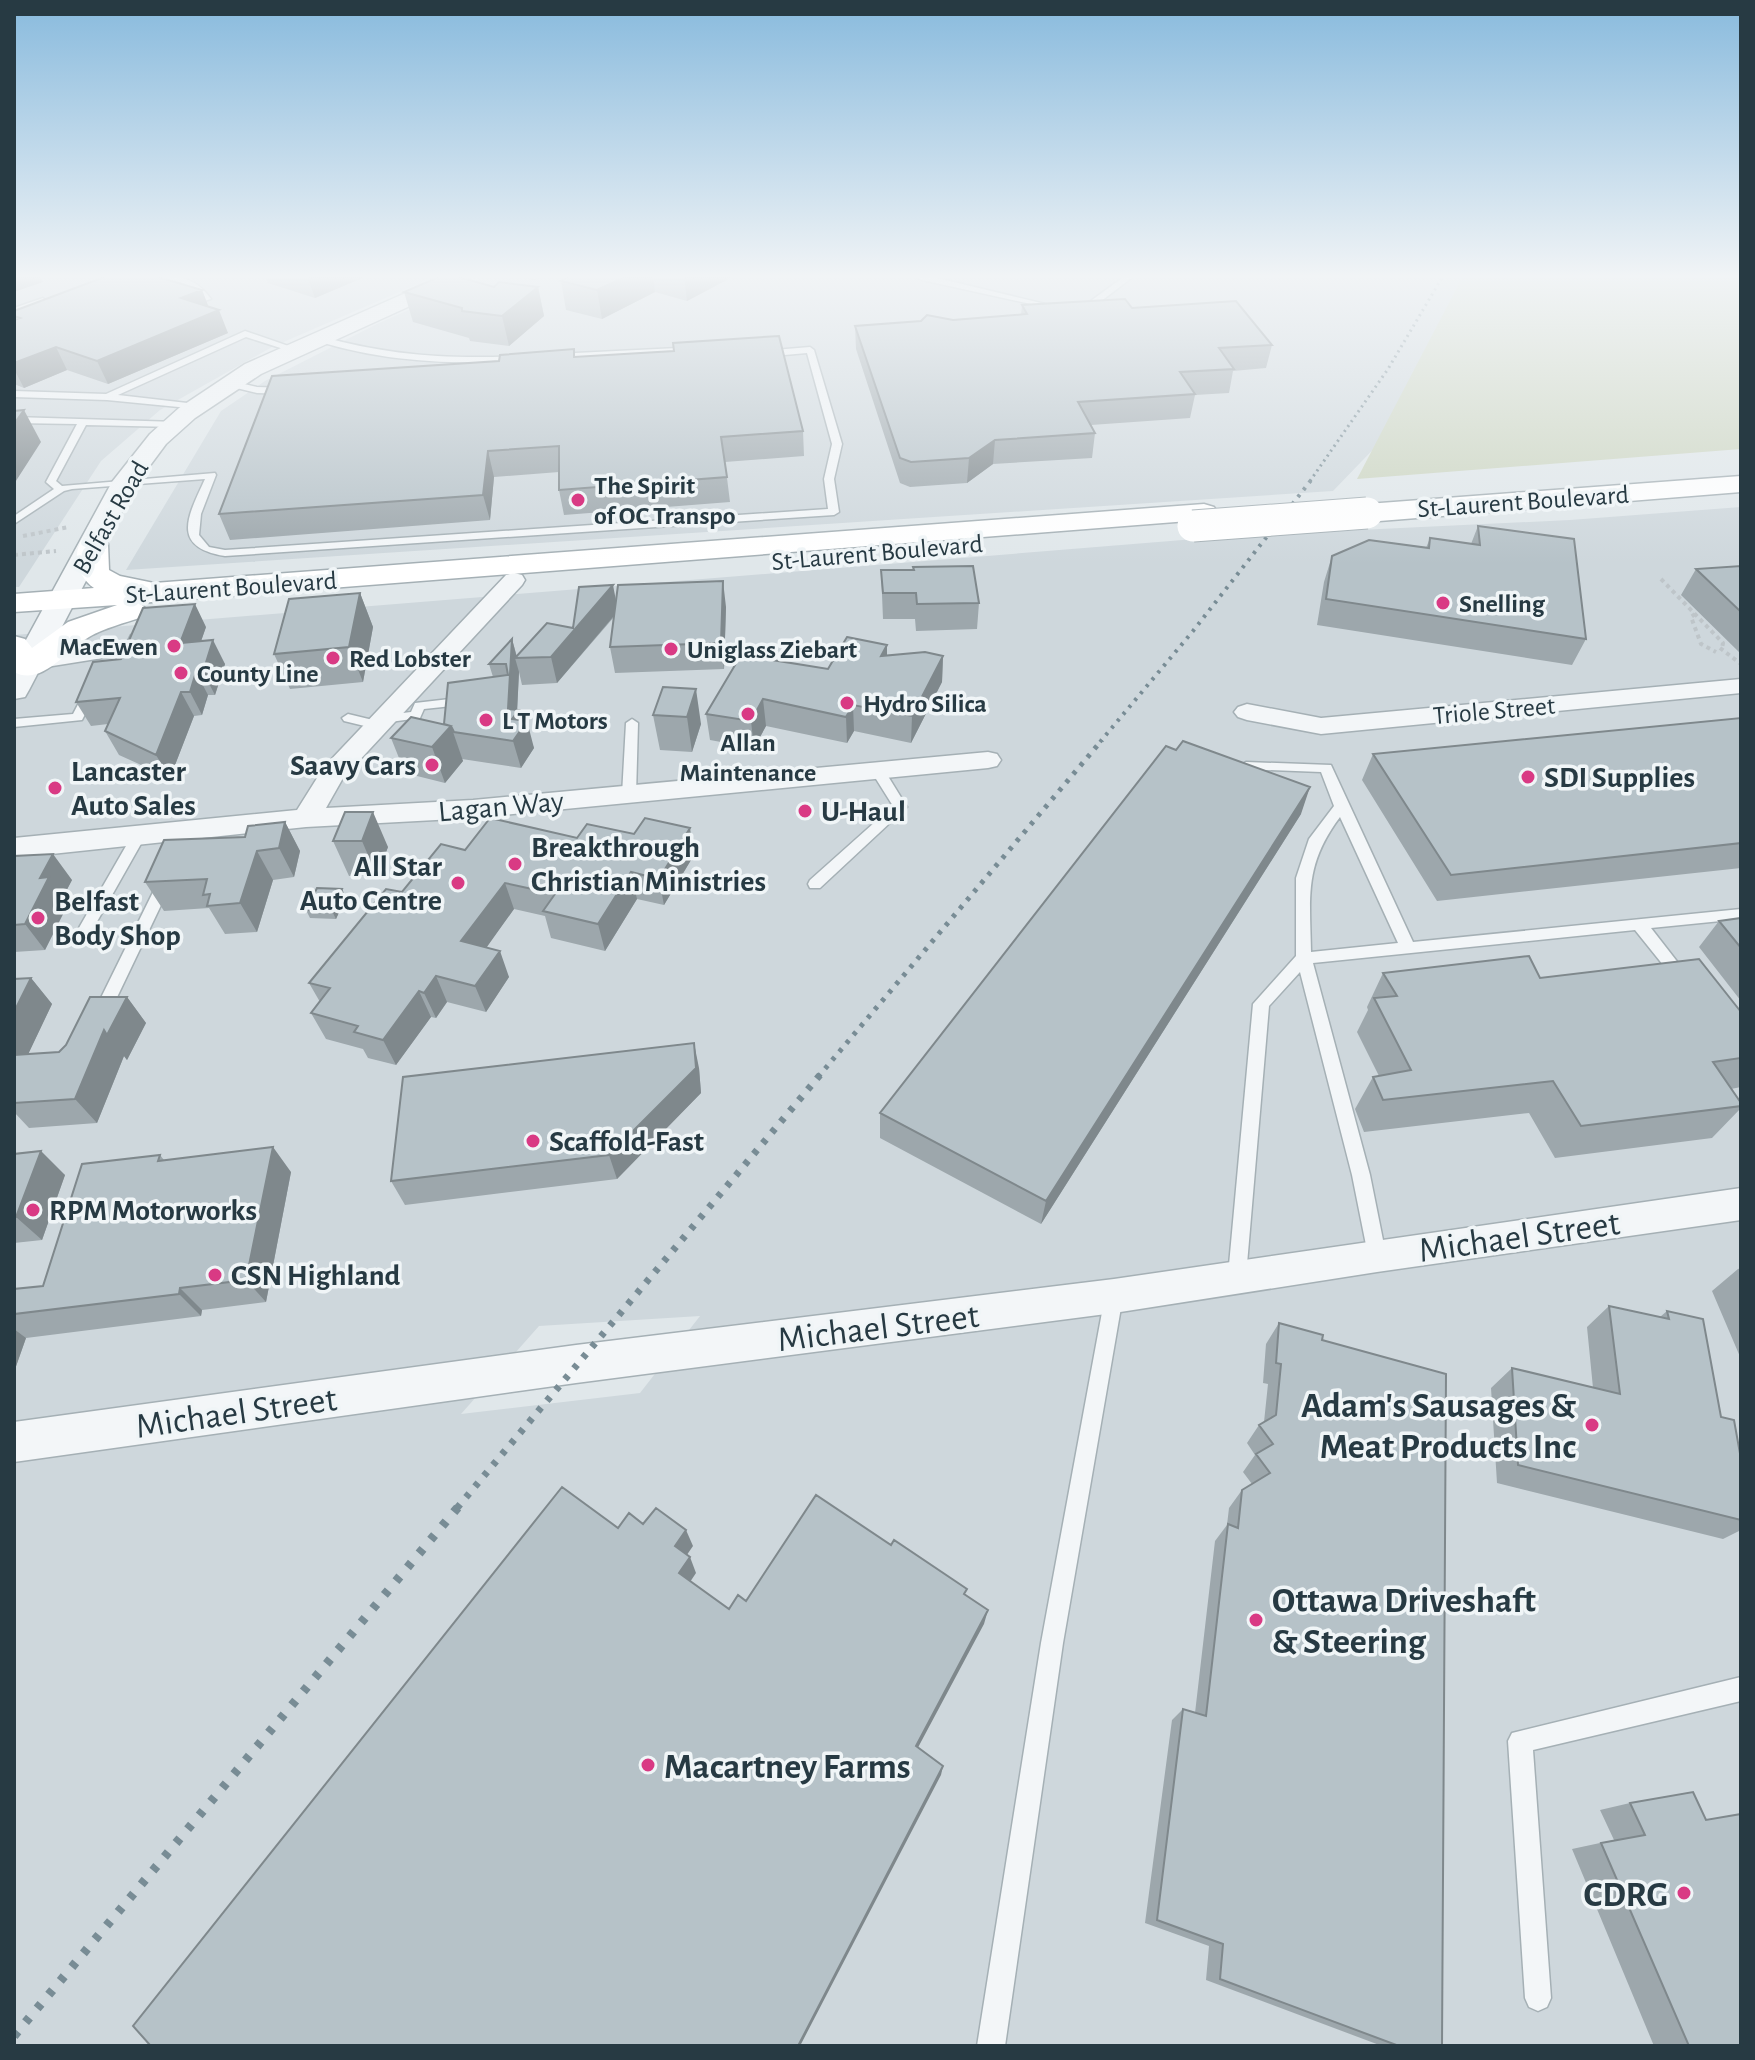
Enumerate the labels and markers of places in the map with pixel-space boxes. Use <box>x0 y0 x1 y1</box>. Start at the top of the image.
place label: The Spirit of OC Transpo <box>594 473 736 529</box>
marker: The Spirit of OC Transpo <box>569 491 587 509</box>
place label: Snelling <box>1459 591 1546 617</box>
marker: Snelling <box>1434 594 1452 612</box>
place label: MacEwen <box>59 634 158 660</box>
marker: MacEwen <box>165 637 183 655</box>
place label: Uniglass Ziebart <box>687 637 857 663</box>
marker: Uniglass Ziebart <box>662 640 680 658</box>
place label: Red Lobster <box>349 646 471 672</box>
marker: Red Lobster <box>324 649 342 667</box>
place label: County Line <box>197 661 318 687</box>
marker: County Line <box>172 664 190 682</box>
place label: Hydro Silica <box>863 691 987 717</box>
marker: Hydro Silica <box>838 694 856 712</box>
marker: Allan Maintenance <box>739 705 757 723</box>
place label: L T Motors <box>502 708 608 734</box>
marker: L T Motors <box>477 711 495 729</box>
place label: Allan Maintenance <box>680 730 816 786</box>
place label: Saavy Cars <box>290 751 416 781</box>
marker: Saavy Cars <box>423 756 441 774</box>
place label: Lancaster Auto Sales <box>71 757 196 821</box>
place label: SDI Supplies <box>1544 763 1695 793</box>
marker: SDI Supplies <box>1519 768 1537 786</box>
marker: Lancaster Auto Sales <box>46 779 64 797</box>
place label: U-Haul <box>821 797 906 827</box>
marker: U-Haul <box>796 802 814 820</box>
place label: Breakthrough Christian Ministries <box>531 833 766 897</box>
place label: All Star Auto Centre <box>300 852 443 916</box>
marker: Breakthrough Christian Ministries <box>506 855 524 873</box>
marker: All Star Auto Centre <box>449 874 467 892</box>
place label: Belfast Body Shop <box>54 887 181 951</box>
marker: Belfast Body Shop <box>29 909 47 927</box>
place label: Scaffold-Fast <box>549 1127 704 1157</box>
marker: Scaffold-Fast <box>524 1132 542 1150</box>
place label: RPM Motorworks <box>49 1196 257 1226</box>
marker: RPM Motorworks <box>24 1201 42 1219</box>
place label: CSN Highland <box>231 1261 401 1291</box>
marker: CSN Highland <box>206 1266 224 1284</box>
place label: Adam's Sausages & Meat Products Inc <box>1301 1388 1576 1465</box>
marker: Adam's Sausages & Meat Products Inc <box>1583 1416 1601 1434</box>
place label: Ottawa Driveshaft & Steering <box>1272 1583 1536 1660</box>
marker: Ottawa Driveshaft & Steering <box>1247 1611 1265 1629</box>
place label: Macartney Farms <box>664 1749 911 1785</box>
marker: Macartney Farms <box>639 1756 657 1774</box>
place label: CDRG <box>1584 1877 1668 1913</box>
marker: CDRG <box>1675 1884 1693 1902</box>

